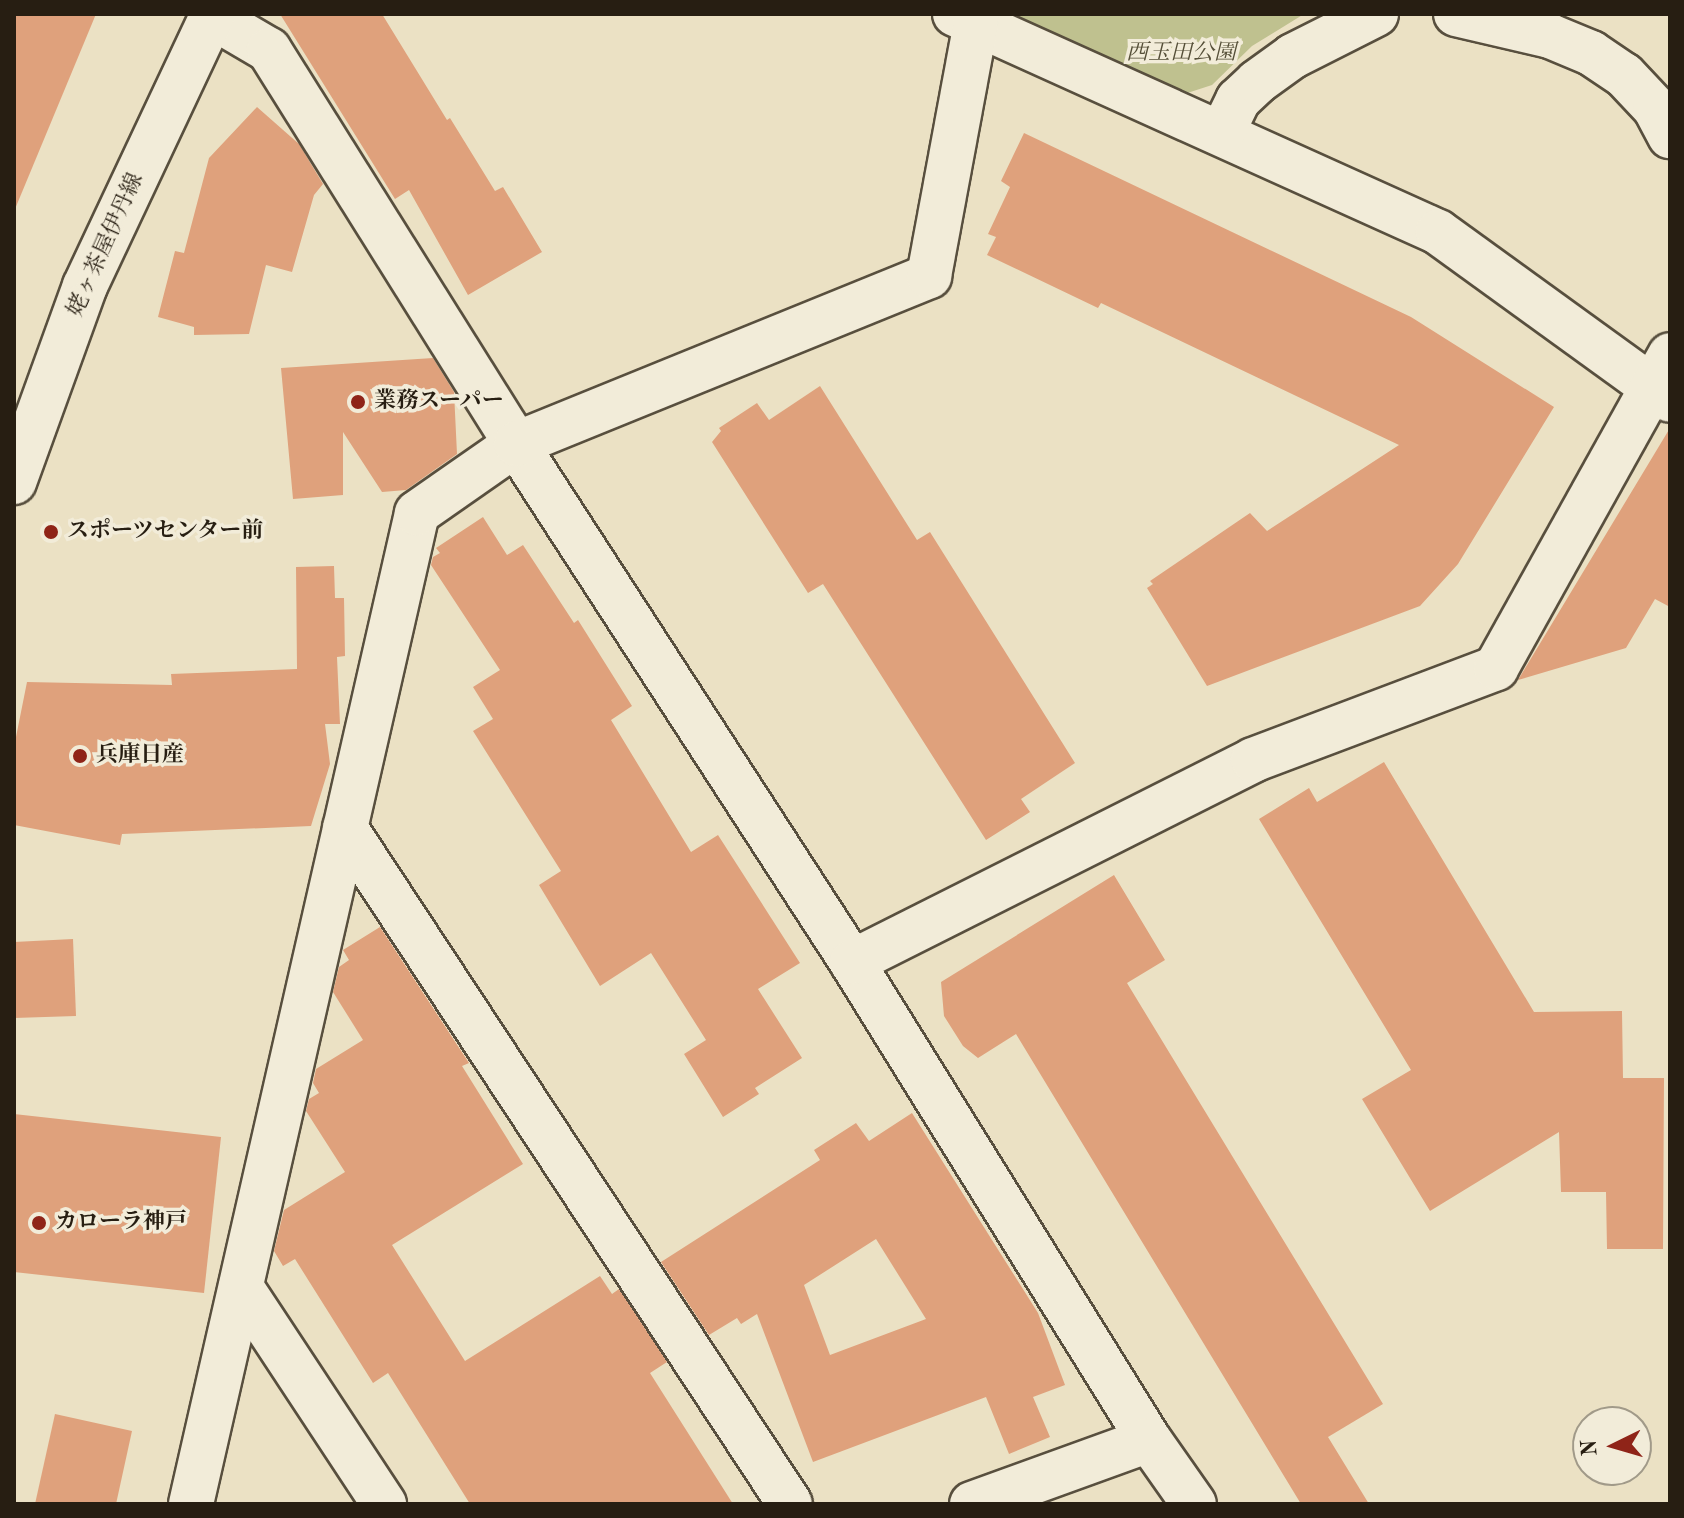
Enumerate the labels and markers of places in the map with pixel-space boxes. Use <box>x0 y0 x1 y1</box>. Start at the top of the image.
place label: 業務スーパー <box>374 389 505 415</box>
marker: 業務スーパー <box>349 393 367 411</box>
place label: スポーツセンター前 <box>67 519 265 545</box>
marker: スポーツセンター前 <box>42 523 60 541</box>
place label: 兵庫日産 <box>96 743 184 769</box>
marker: 兵庫日産 <box>71 747 89 765</box>
place label: カローラ神戸 <box>55 1210 187 1236</box>
marker: カローラ神戸 <box>30 1214 48 1232</box>

